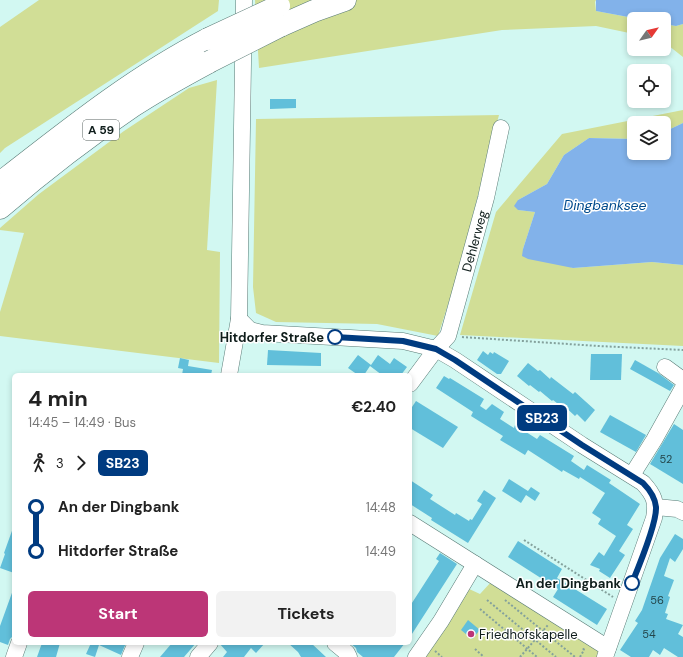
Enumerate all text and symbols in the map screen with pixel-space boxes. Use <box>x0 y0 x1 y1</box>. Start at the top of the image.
north arrow <box>627 12 671 56</box>
map controls <box>627 12 671 160</box>
button: locate <box>627 64 671 108</box>
button: layers <box>627 116 671 160</box>
road number: A 59 <box>83 120 119 140</box>
water label: Dingbanksee <box>564 196 647 214</box>
street label: Dehlerweg <box>458 208 491 274</box>
place label: Hitdorfer Straße <box>220 329 324 346</box>
marker: Hitdorfer Straße <box>327 329 343 345</box>
text: 4 min <box>28 384 88 413</box>
text: €2.40 <box>351 397 396 417</box>
line badge: SB23 <box>514 405 570 431</box>
text: SB23 <box>525 409 559 427</box>
text: 14:45 – 14:49 · Bus <box>28 414 136 431</box>
icon: walk <box>28 452 50 474</box>
icon: forward <box>70 452 92 474</box>
house number: 52 <box>660 452 672 466</box>
text: SB23 <box>106 454 140 472</box>
text: 3 <box>56 455 64 472</box>
text: An der Dingbank <box>58 497 179 517</box>
text: 14:48 <box>366 499 396 516</box>
text: Hitdorfer Straße <box>58 541 178 561</box>
text: 14:49 <box>365 543 396 560</box>
place label: An der Dingbank <box>516 575 621 592</box>
marker: An der Dingbank <box>624 575 640 591</box>
button: Start <box>28 591 208 637</box>
button: Tickets <box>216 591 396 637</box>
house number: 56 <box>650 593 664 607</box>
place label: Friedhofskapelle <box>479 626 578 643</box>
house number: 54 <box>642 627 656 641</box>
marker: Friedhofskapelle <box>466 629 476 639</box>

